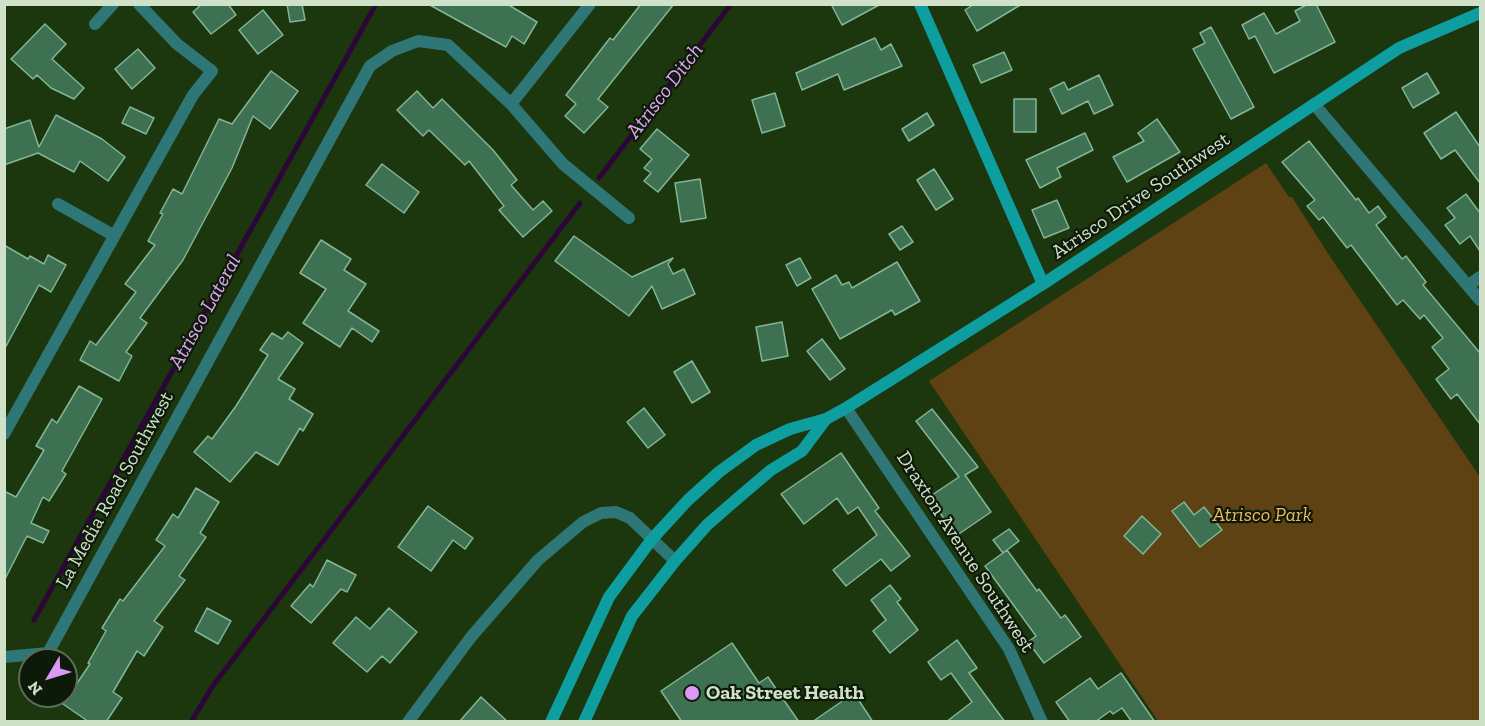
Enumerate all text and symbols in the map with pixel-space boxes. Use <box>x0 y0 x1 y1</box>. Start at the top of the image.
water label: Atrisco Ditch <box>621 39 709 143</box>
street label: Atrisco Drive Southwest <box>1047 127 1235 265</box>
water label: Atrisco Lateral <box>163 251 247 373</box>
street label: La Media Road Southwest <box>51 388 179 592</box>
street label: Draxton Avenue Southwest <box>891 447 1039 657</box>
park label: Atrisco Park <box>1212 503 1312 527</box>
north arrow <box>18 648 78 708</box>
text: N <box>24 678 46 699</box>
place label: Oak Street Health <box>706 681 864 705</box>
marker: Oak Street Health <box>683 684 701 702</box>

